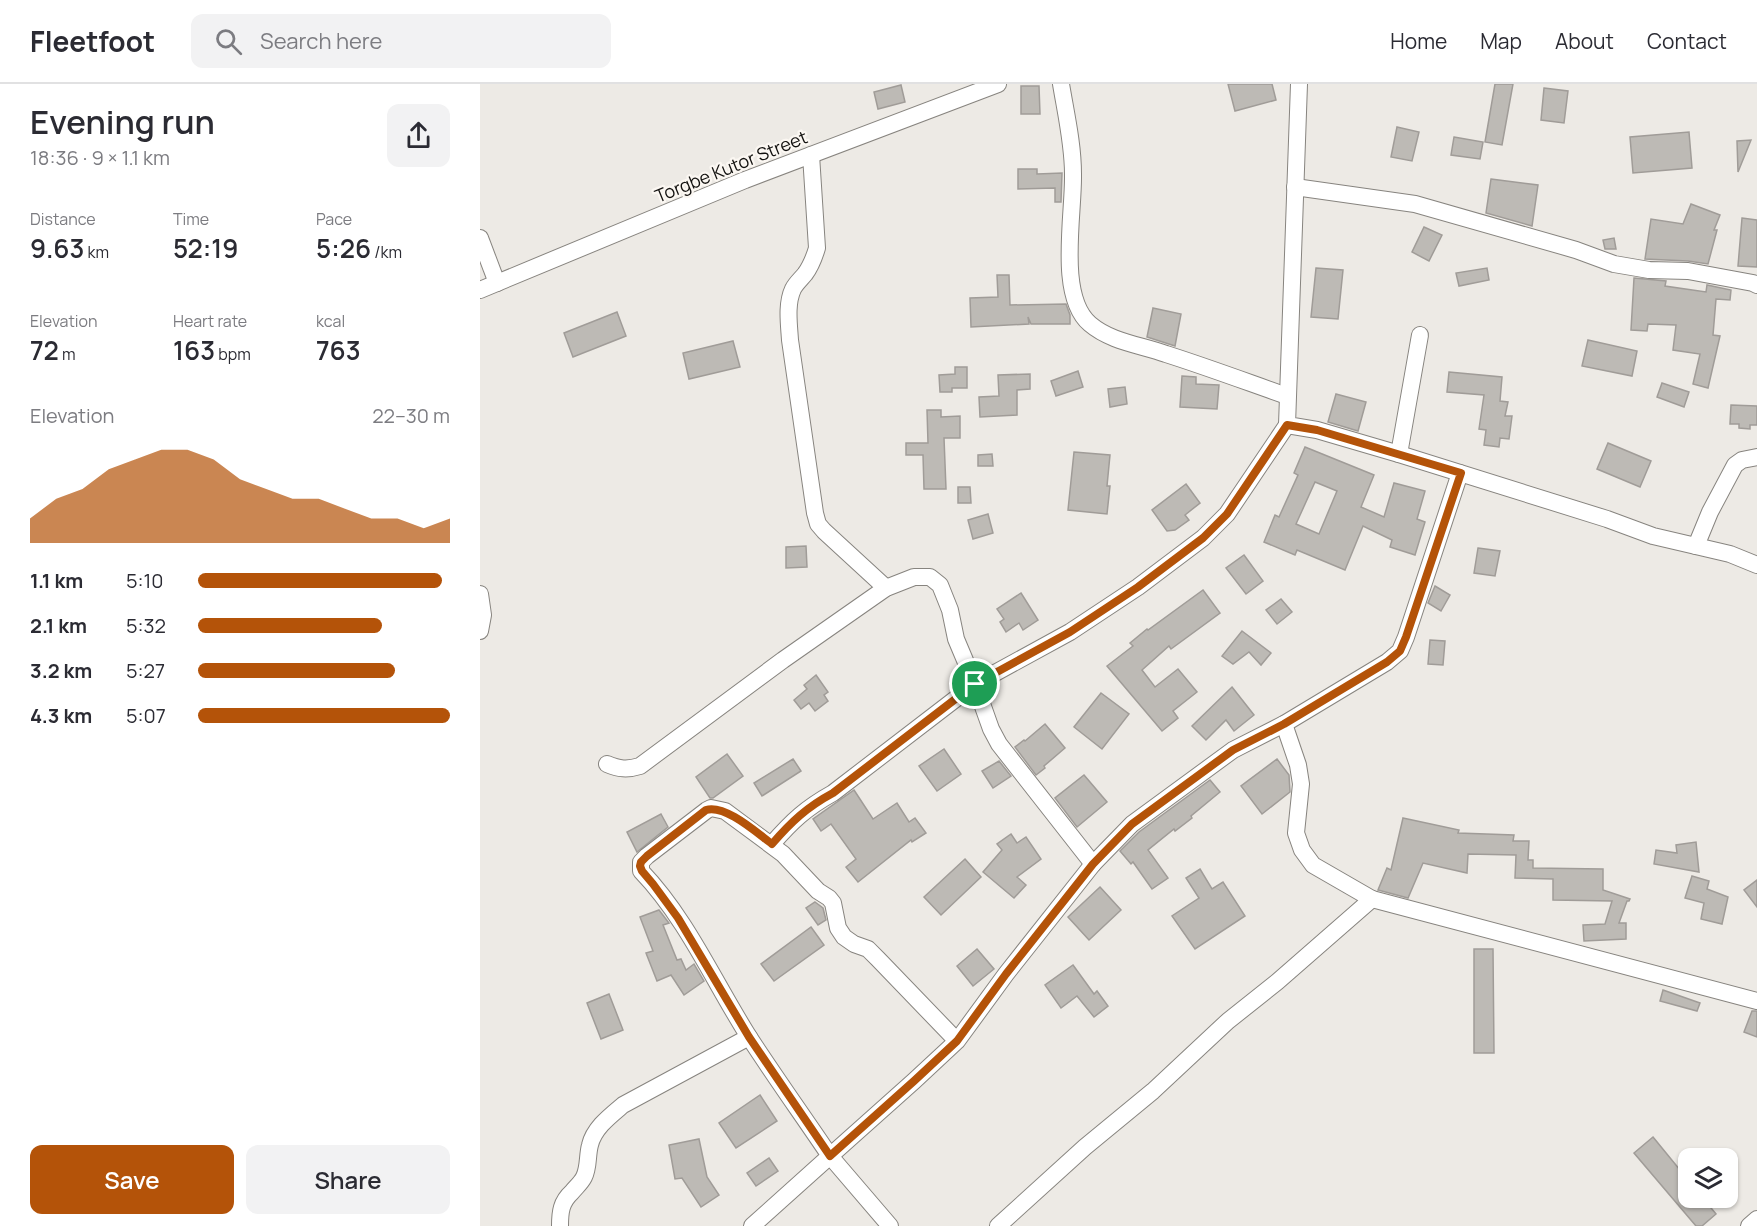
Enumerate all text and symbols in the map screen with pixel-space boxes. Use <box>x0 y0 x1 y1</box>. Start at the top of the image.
search box <box>191 14 611 68</box>
text: Fleetfoot <box>30 22 155 60</box>
icon: search <box>212 25 245 58</box>
text: Search here <box>260 26 382 56</box>
text: Home <box>1390 27 1447 55</box>
text: Map <box>1480 27 1522 55</box>
text: About <box>1555 27 1614 55</box>
text: Contact <box>1647 27 1727 55</box>
text: Evening run <box>30 99 215 144</box>
button: share <box>387 104 450 167</box>
street label: Torgbe Kutor Street <box>651 124 811 208</box>
text: 18:36 · 9 × 1.1 km <box>30 144 170 171</box>
text: Distance <box>30 208 96 230</box>
text: Time <box>173 208 209 230</box>
text: Pace <box>316 208 352 230</box>
text: 9.63 <box>30 230 84 266</box>
text: 52:19 <box>173 230 238 266</box>
text: 5:26 <box>316 230 371 266</box>
text: km <box>84 241 109 263</box>
text: /km <box>371 241 402 263</box>
text: Elevation <box>30 310 98 332</box>
text: Heart rate <box>173 310 247 332</box>
text: kcal <box>316 310 345 332</box>
text: 72 <box>30 332 59 368</box>
text: 163 <box>173 332 215 368</box>
text: 763 <box>316 332 361 368</box>
text: m <box>59 343 76 365</box>
text: bpm <box>215 343 251 365</box>
text: Elevation <box>30 402 114 429</box>
text: 22–30 m <box>372 402 450 429</box>
text: 1.1 km <box>30 567 83 594</box>
text: 5:10 <box>126 567 164 594</box>
text: 2.1 km <box>30 612 87 639</box>
text: 5:32 <box>126 612 166 639</box>
text: 3.2 km <box>30 657 92 684</box>
text: 5:27 <box>126 657 165 684</box>
pin <box>949 658 1000 709</box>
icon: arrive <box>958 667 991 700</box>
text: 4.3 km <box>30 702 92 729</box>
text: 5:07 <box>126 702 166 729</box>
button: Save <box>30 1145 234 1214</box>
button: Share <box>246 1145 450 1214</box>
map controls <box>1678 1148 1738 1208</box>
button: layers <box>1678 1148 1738 1208</box>

